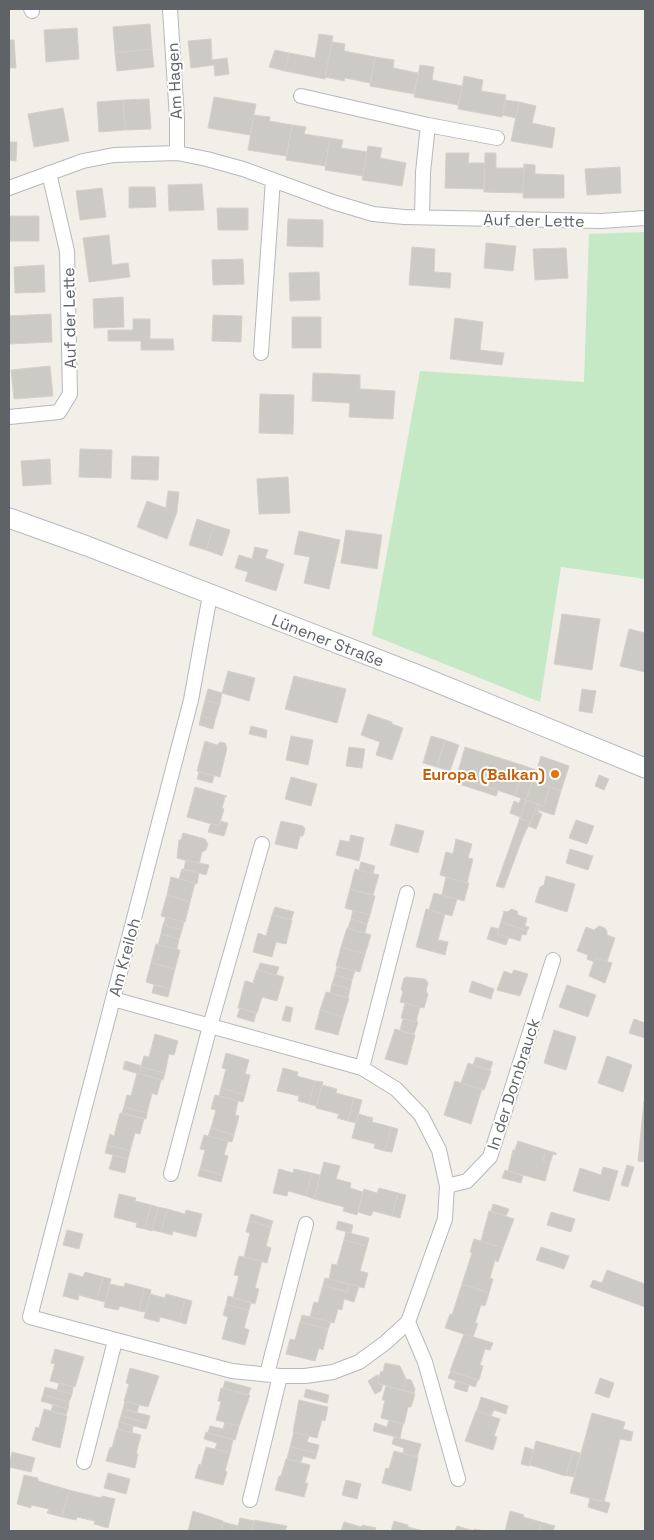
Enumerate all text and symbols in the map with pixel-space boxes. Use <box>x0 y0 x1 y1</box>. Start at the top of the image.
street label: Am Hagen <box>162 42 187 120</box>
street label: Auf der Lette <box>483 209 585 232</box>
street label: Auf der Lette <box>58 267 81 369</box>
street label: Lünener Straße <box>269 609 387 672</box>
place label: Europa (Balkan) <box>422 764 545 785</box>
marker: Europa (Balkan) <box>549 768 561 780</box>
street label: Am Kreiloh <box>104 916 145 999</box>
street label: In der Dornbrauck <box>482 1015 545 1153</box>

